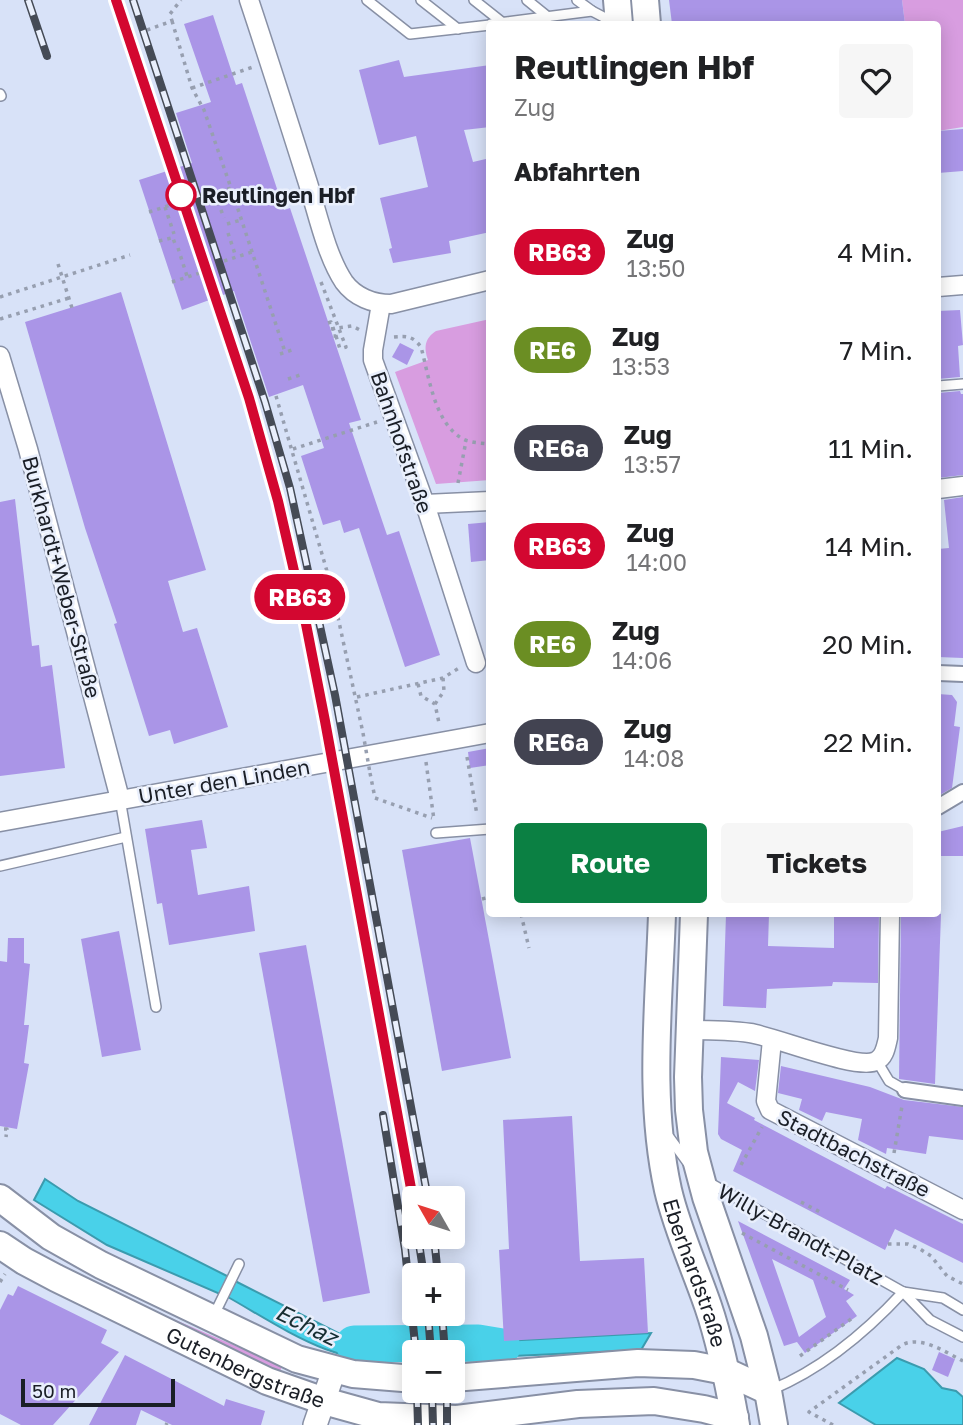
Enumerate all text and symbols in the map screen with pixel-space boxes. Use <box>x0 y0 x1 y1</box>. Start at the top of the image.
button: heart <box>839 44 913 118</box>
text: Reutlingen Hbf <box>514 47 754 86</box>
text: Zug <box>514 93 555 121</box>
text: Abfahrten <box>514 156 640 187</box>
marker: Reutlingen Hbf <box>166 180 196 210</box>
place label: Reutlingen Hbf <box>202 182 355 208</box>
text: Zug <box>626 223 674 254</box>
text: RB63 <box>528 237 591 266</box>
text: 4 Min. <box>838 237 913 268</box>
text: 13:50 <box>626 254 686 282</box>
text: Zug <box>612 321 660 352</box>
text: RE6 <box>529 335 576 364</box>
text: 7 Min. <box>840 335 913 366</box>
text: 13:53 <box>612 352 670 380</box>
street label: Bahnhofstraße <box>366 368 438 516</box>
text: Zug <box>624 419 672 450</box>
text: RE6a <box>528 433 589 462</box>
text: 11 Min. <box>828 433 913 464</box>
text: 13:57 <box>624 450 681 478</box>
street label: Burkhardt+Weber-Straße <box>17 453 107 701</box>
text: Zug <box>626 517 674 548</box>
text: RB63 <box>528 531 591 560</box>
text: 14 Min. <box>825 531 913 562</box>
text: 14:00 <box>626 548 687 576</box>
line badge: RB63 <box>251 574 349 620</box>
text: RB63 <box>268 582 332 611</box>
text: Zug <box>612 615 660 646</box>
text: RE6 <box>529 629 576 658</box>
text: 20 Min. <box>822 629 913 660</box>
text: 14:06 <box>612 646 672 674</box>
text: Zug <box>624 713 672 744</box>
text: RE6a <box>528 727 589 756</box>
text: 22 Min. <box>823 727 913 758</box>
text: 14:08 <box>624 744 684 772</box>
street label: Unter den Linden <box>136 753 312 809</box>
button: Route <box>514 823 707 903</box>
button: Tickets <box>721 823 913 903</box>
street label: Stadtbachstraße <box>773 1103 935 1203</box>
street label: Willy-Brandt-Platz <box>714 1178 888 1290</box>
north arrow <box>402 1186 466 1250</box>
map controls <box>402 1186 465 1403</box>
street label: Eberhardstraße <box>658 1195 732 1350</box>
button: + <box>402 1263 465 1326</box>
water label: Echaz <box>272 1297 344 1352</box>
street label: Gutenbergstraße <box>162 1321 328 1413</box>
button: − <box>402 1340 465 1403</box>
scale bar <box>21 1376 175 1408</box>
text: 50 m <box>32 1379 76 1402</box>

